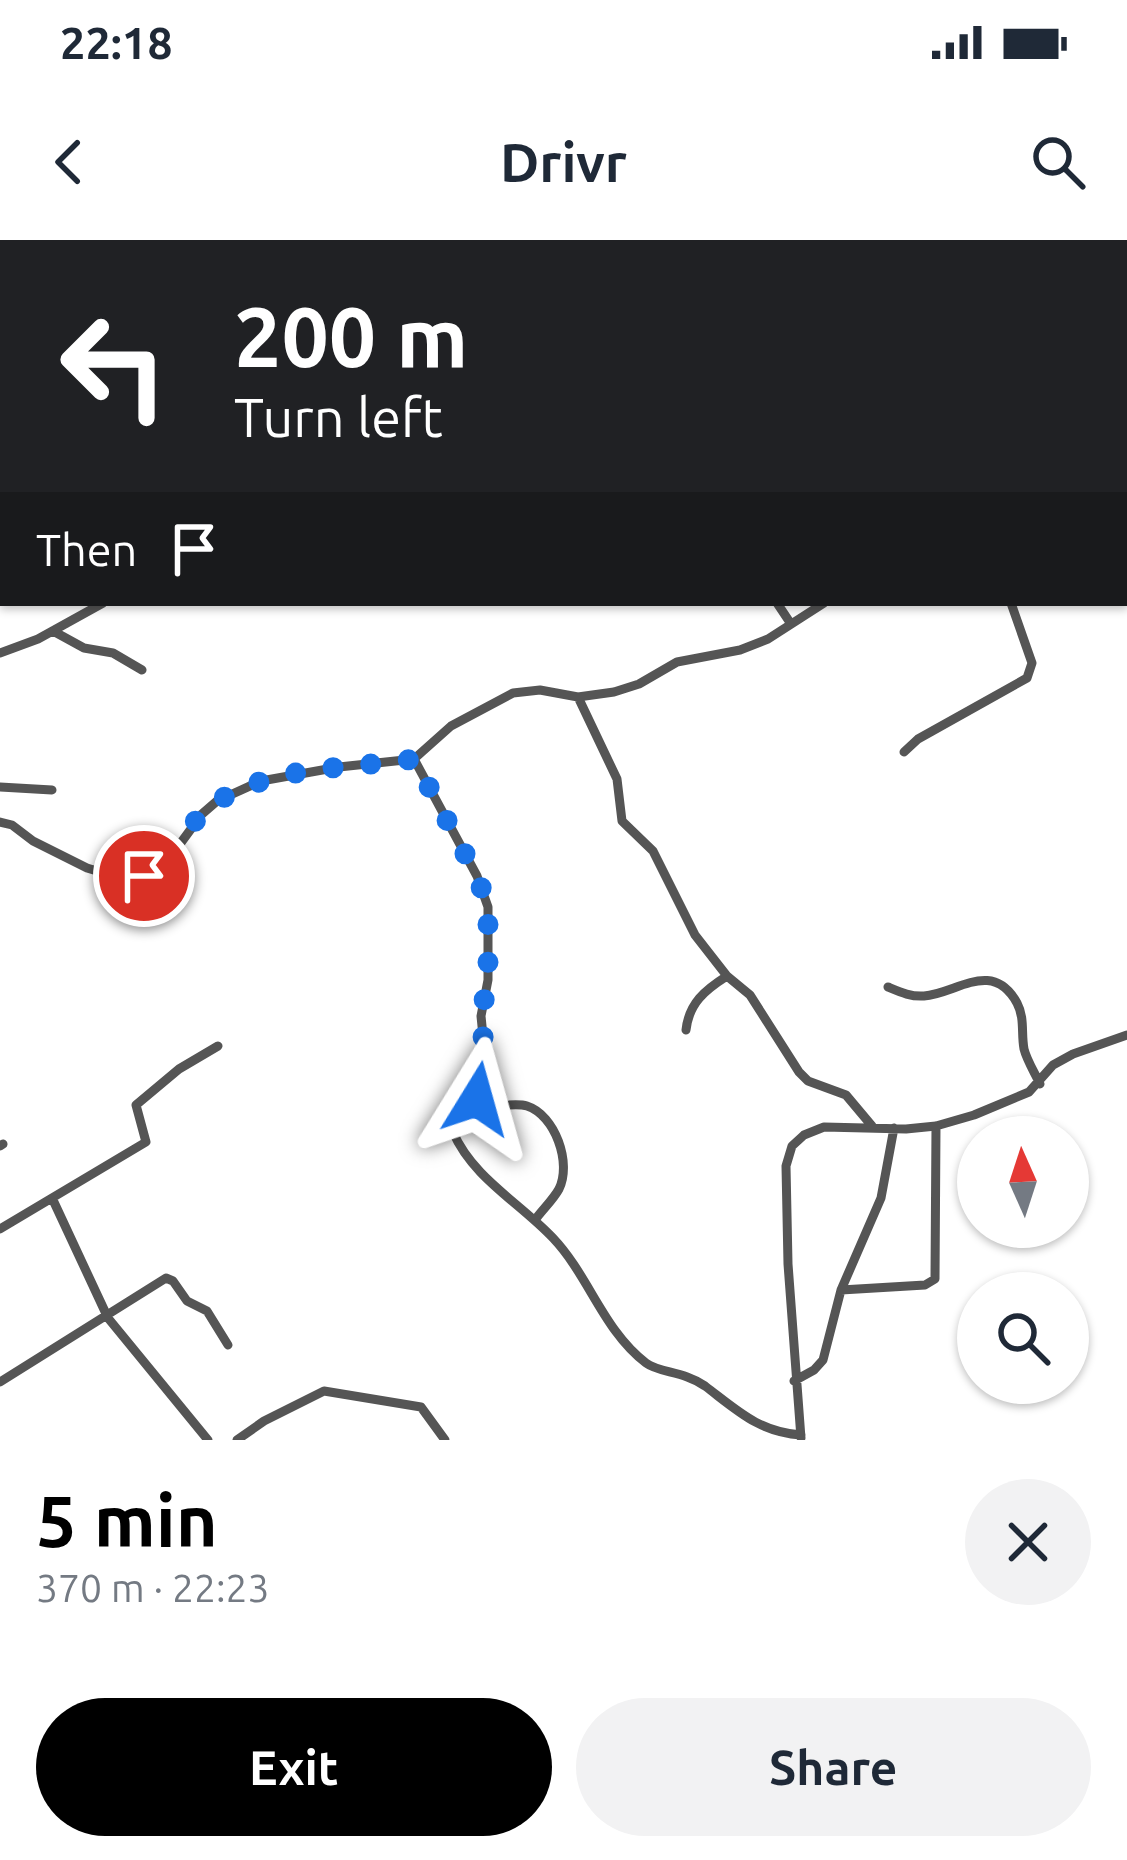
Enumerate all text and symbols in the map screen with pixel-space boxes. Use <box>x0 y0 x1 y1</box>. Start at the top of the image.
text: 22:18 <box>60 17 173 68</box>
icon: back <box>36 129 102 195</box>
icon: search <box>1025 129 1091 195</box>
text: Drivr <box>500 132 627 192</box>
icon: left <box>36 288 192 444</box>
text: 200 m <box>234 289 468 383</box>
text: Turn left <box>234 387 443 447</box>
icon: arrive <box>161 516 227 582</box>
text: Then <box>36 524 137 575</box>
pin <box>93 825 195 927</box>
icon: arrive <box>111 843 177 909</box>
position arrow <box>414 1036 540 1162</box>
north arrow <box>957 1116 1089 1248</box>
map controls <box>957 1116 1089 1404</box>
button: search <box>957 1272 1089 1404</box>
button: close <box>965 1479 1091 1605</box>
text: 5 min <box>36 1480 218 1561</box>
text: 370 m · 22:23 <box>36 1566 270 1609</box>
button: Exit <box>36 1698 552 1836</box>
button: Share <box>576 1698 1091 1836</box>

